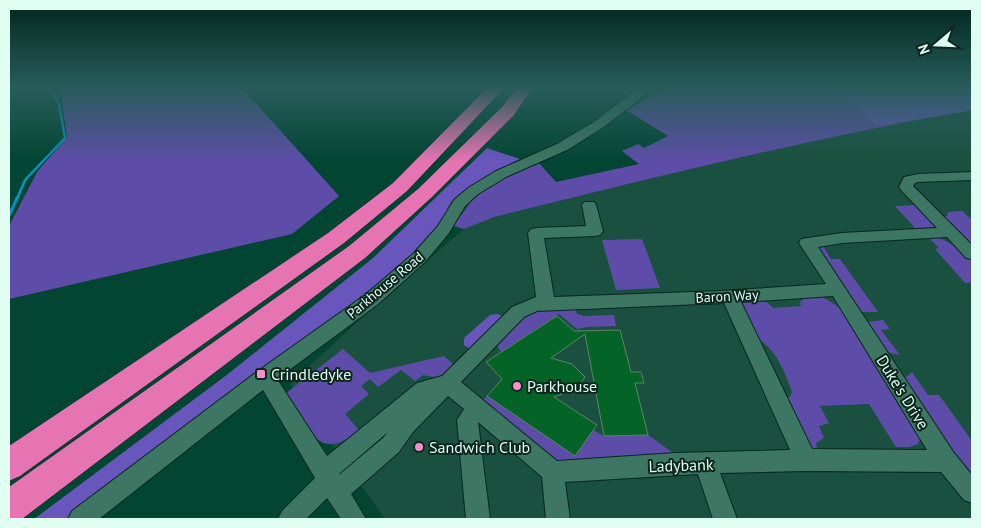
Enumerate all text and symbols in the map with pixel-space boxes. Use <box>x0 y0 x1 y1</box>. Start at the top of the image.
north arrow <box>911 20 961 70</box>
text: N <box>914 42 934 57</box>
street label: Parkhouse Road <box>343 248 427 322</box>
street label: Baron Way <box>695 285 759 307</box>
street label: Duke's Drive <box>872 351 934 433</box>
place label: Crindledyke <box>271 364 351 384</box>
marker: Crindledyke <box>255 368 267 380</box>
place label: Parkhouse <box>527 376 597 396</box>
marker: Parkhouse <box>511 380 523 392</box>
place label: Sandwich Club <box>429 437 530 457</box>
marker: Sandwich Club <box>413 441 425 453</box>
street label: Ladybank <box>648 454 714 476</box>

